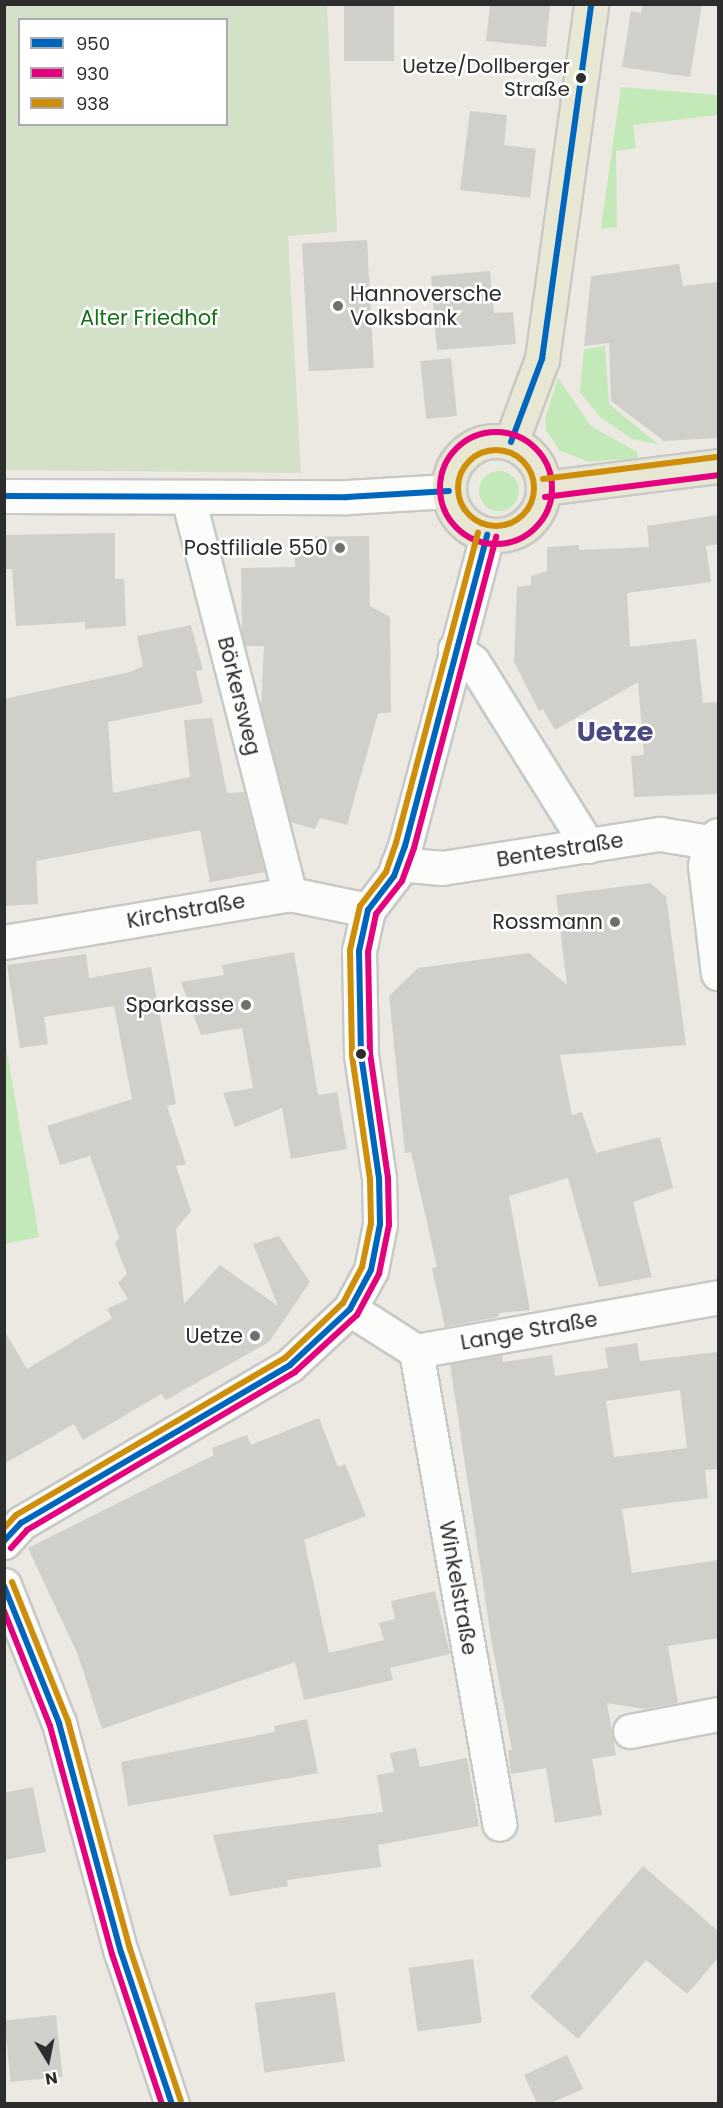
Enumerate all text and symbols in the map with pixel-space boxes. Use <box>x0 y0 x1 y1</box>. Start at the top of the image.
legend <box>18 18 228 126</box>
text: 950 <box>76 31 110 56</box>
place label: Uetze/Dollberger Straße <box>402 54 570 101</box>
text: 930 <box>76 61 109 86</box>
marker: Uetze/Dollberger Straße <box>575 72 587 84</box>
text: 938 <box>76 91 109 116</box>
place label: Hannoversche Volksbank <box>350 281 502 331</box>
marker: Hannoversche Volksbank <box>331 299 345 313</box>
park label: Alter Friedhof <box>80 305 218 331</box>
place label: Postfiliale 550 <box>184 535 328 561</box>
marker: Postfiliale 550 <box>333 541 347 555</box>
street label: Börkersweg <box>212 634 266 758</box>
district label: Uetze <box>577 716 653 748</box>
street label: Bentestraße <box>495 828 625 872</box>
street label: Kirchstraße <box>125 888 247 934</box>
place label: Rossmann <box>492 909 603 935</box>
marker: Rossmann <box>608 915 622 929</box>
place label: Sparkasse <box>125 992 234 1018</box>
marker: Sparkasse <box>239 998 253 1012</box>
unlabelled marker <box>355 1048 367 1060</box>
street label: Lange Straße <box>458 1307 600 1355</box>
place label: Uetze <box>186 1323 243 1349</box>
marker: Uetze <box>248 1329 262 1343</box>
street label: Winkelstraße <box>434 1519 482 1657</box>
north arrow <box>18 2030 78 2090</box>
text: N <box>43 2066 59 2091</box>

